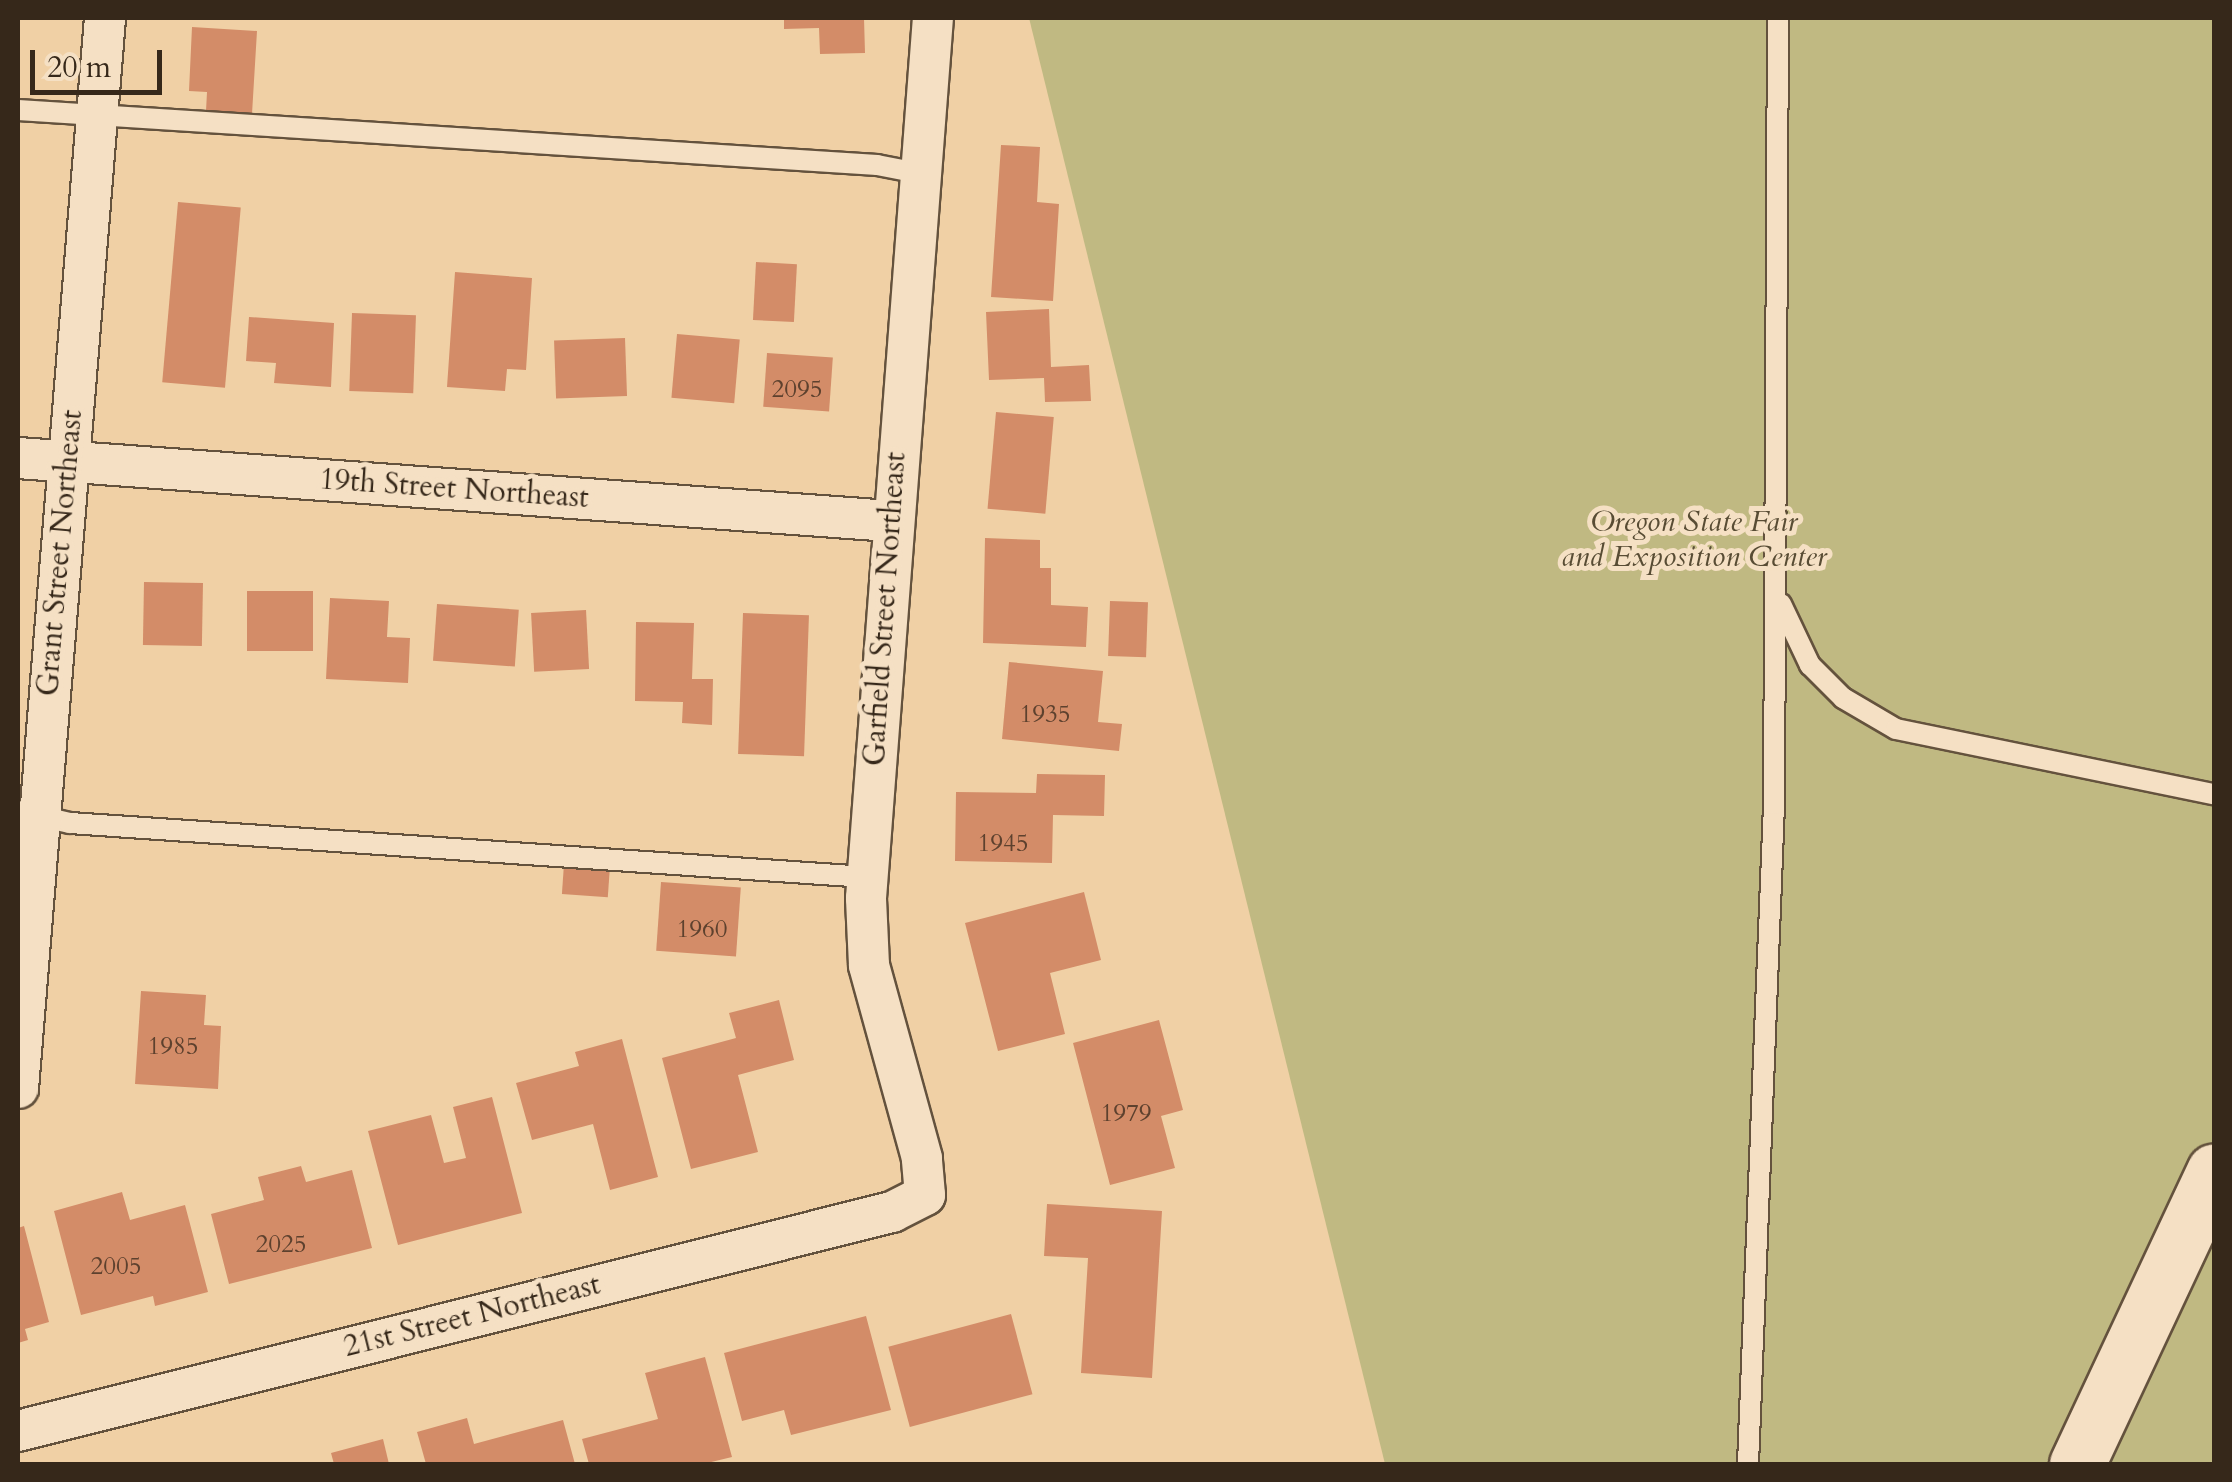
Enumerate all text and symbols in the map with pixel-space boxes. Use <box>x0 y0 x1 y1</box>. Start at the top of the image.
scale bar <box>35 30 168 92</box>
text: 20 m <box>47 47 111 88</box>
house number: 2095 <box>771 374 823 404</box>
street label: Grant Street Northeast <box>30 408 90 698</box>
street label: Garfield Street Northeast <box>856 451 914 767</box>
street label: 19th Street Northeast <box>318 462 590 516</box>
park label: Oregon State Fair and Exposition Center <box>1561 504 1827 574</box>
house number: 1935 <box>1019 699 1071 729</box>
house number: 1945 <box>977 828 1029 858</box>
house number: 1960 <box>676 914 728 944</box>
house number: 1985 <box>147 1031 199 1061</box>
house number: 1979 <box>1100 1098 1152 1128</box>
house number: 2025 <box>255 1229 307 1259</box>
house number: 2005 <box>90 1251 142 1281</box>
street label: 21st Street Northeast <box>340 1267 604 1365</box>

